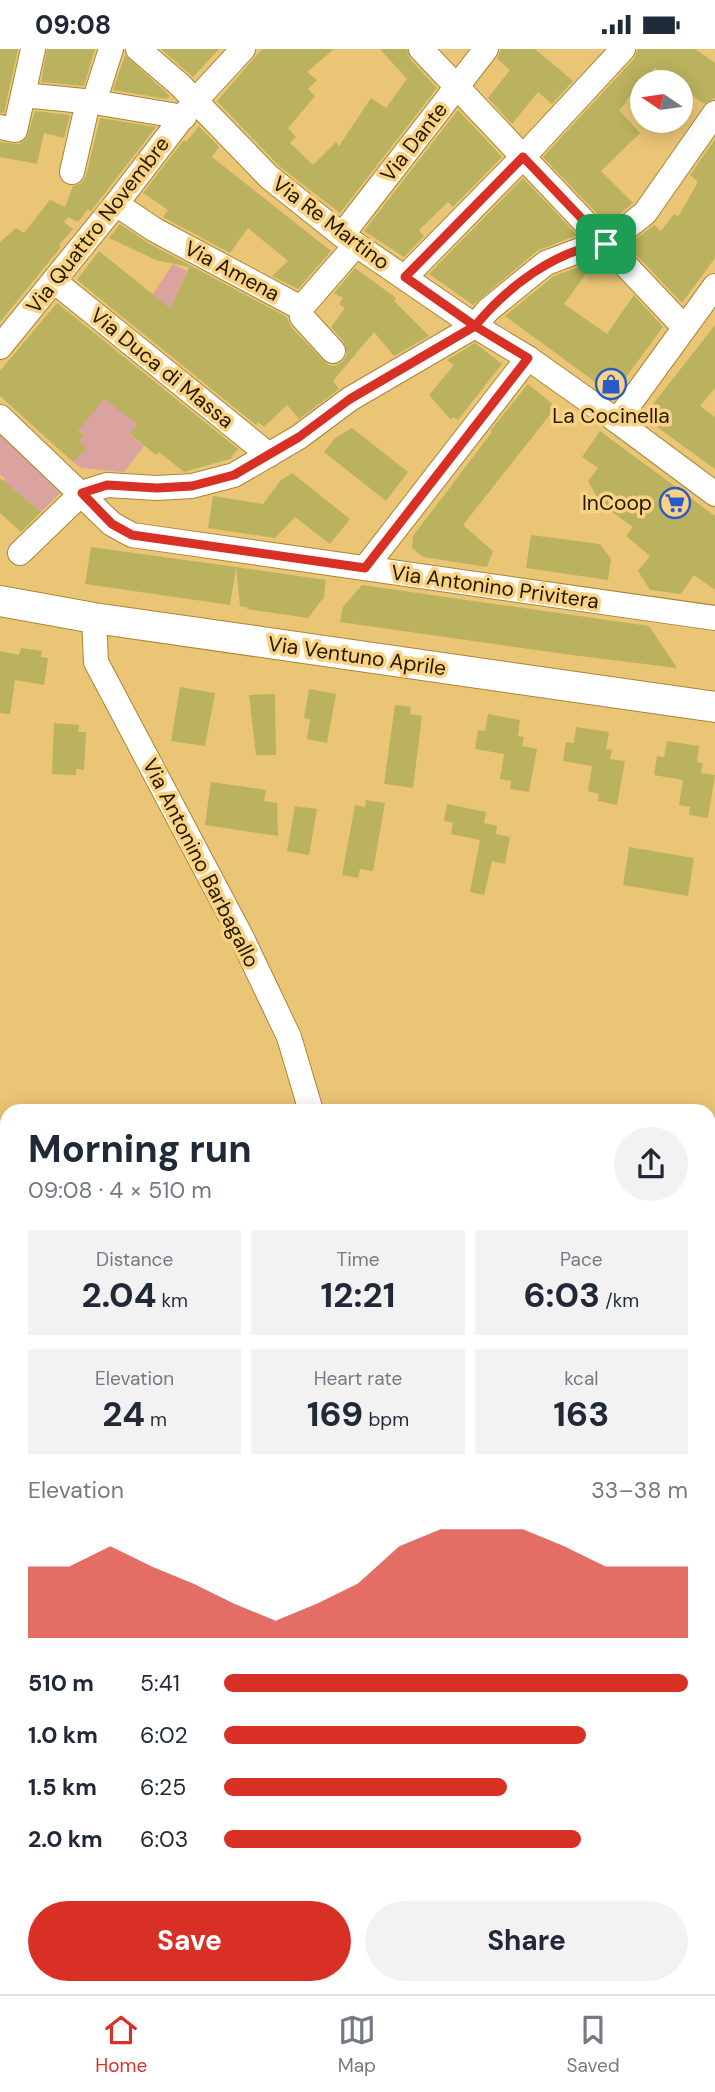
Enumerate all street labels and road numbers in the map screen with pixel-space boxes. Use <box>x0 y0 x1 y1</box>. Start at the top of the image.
street label: Via Dante <box>374 96 454 188</box>
street label: Via Quattro Novembre <box>20 131 176 319</box>
street label: Via Re Martino <box>267 170 395 276</box>
street label: Via Amena <box>179 234 285 308</box>
street label: Via Duca di Massa <box>84 301 240 435</box>
street label: Via Antonino Privitera <box>389 559 601 615</box>
street label: Via Ventuno Aprile <box>266 630 448 682</box>
street label: Via Antonino Barbagallo <box>136 754 266 972</box>

